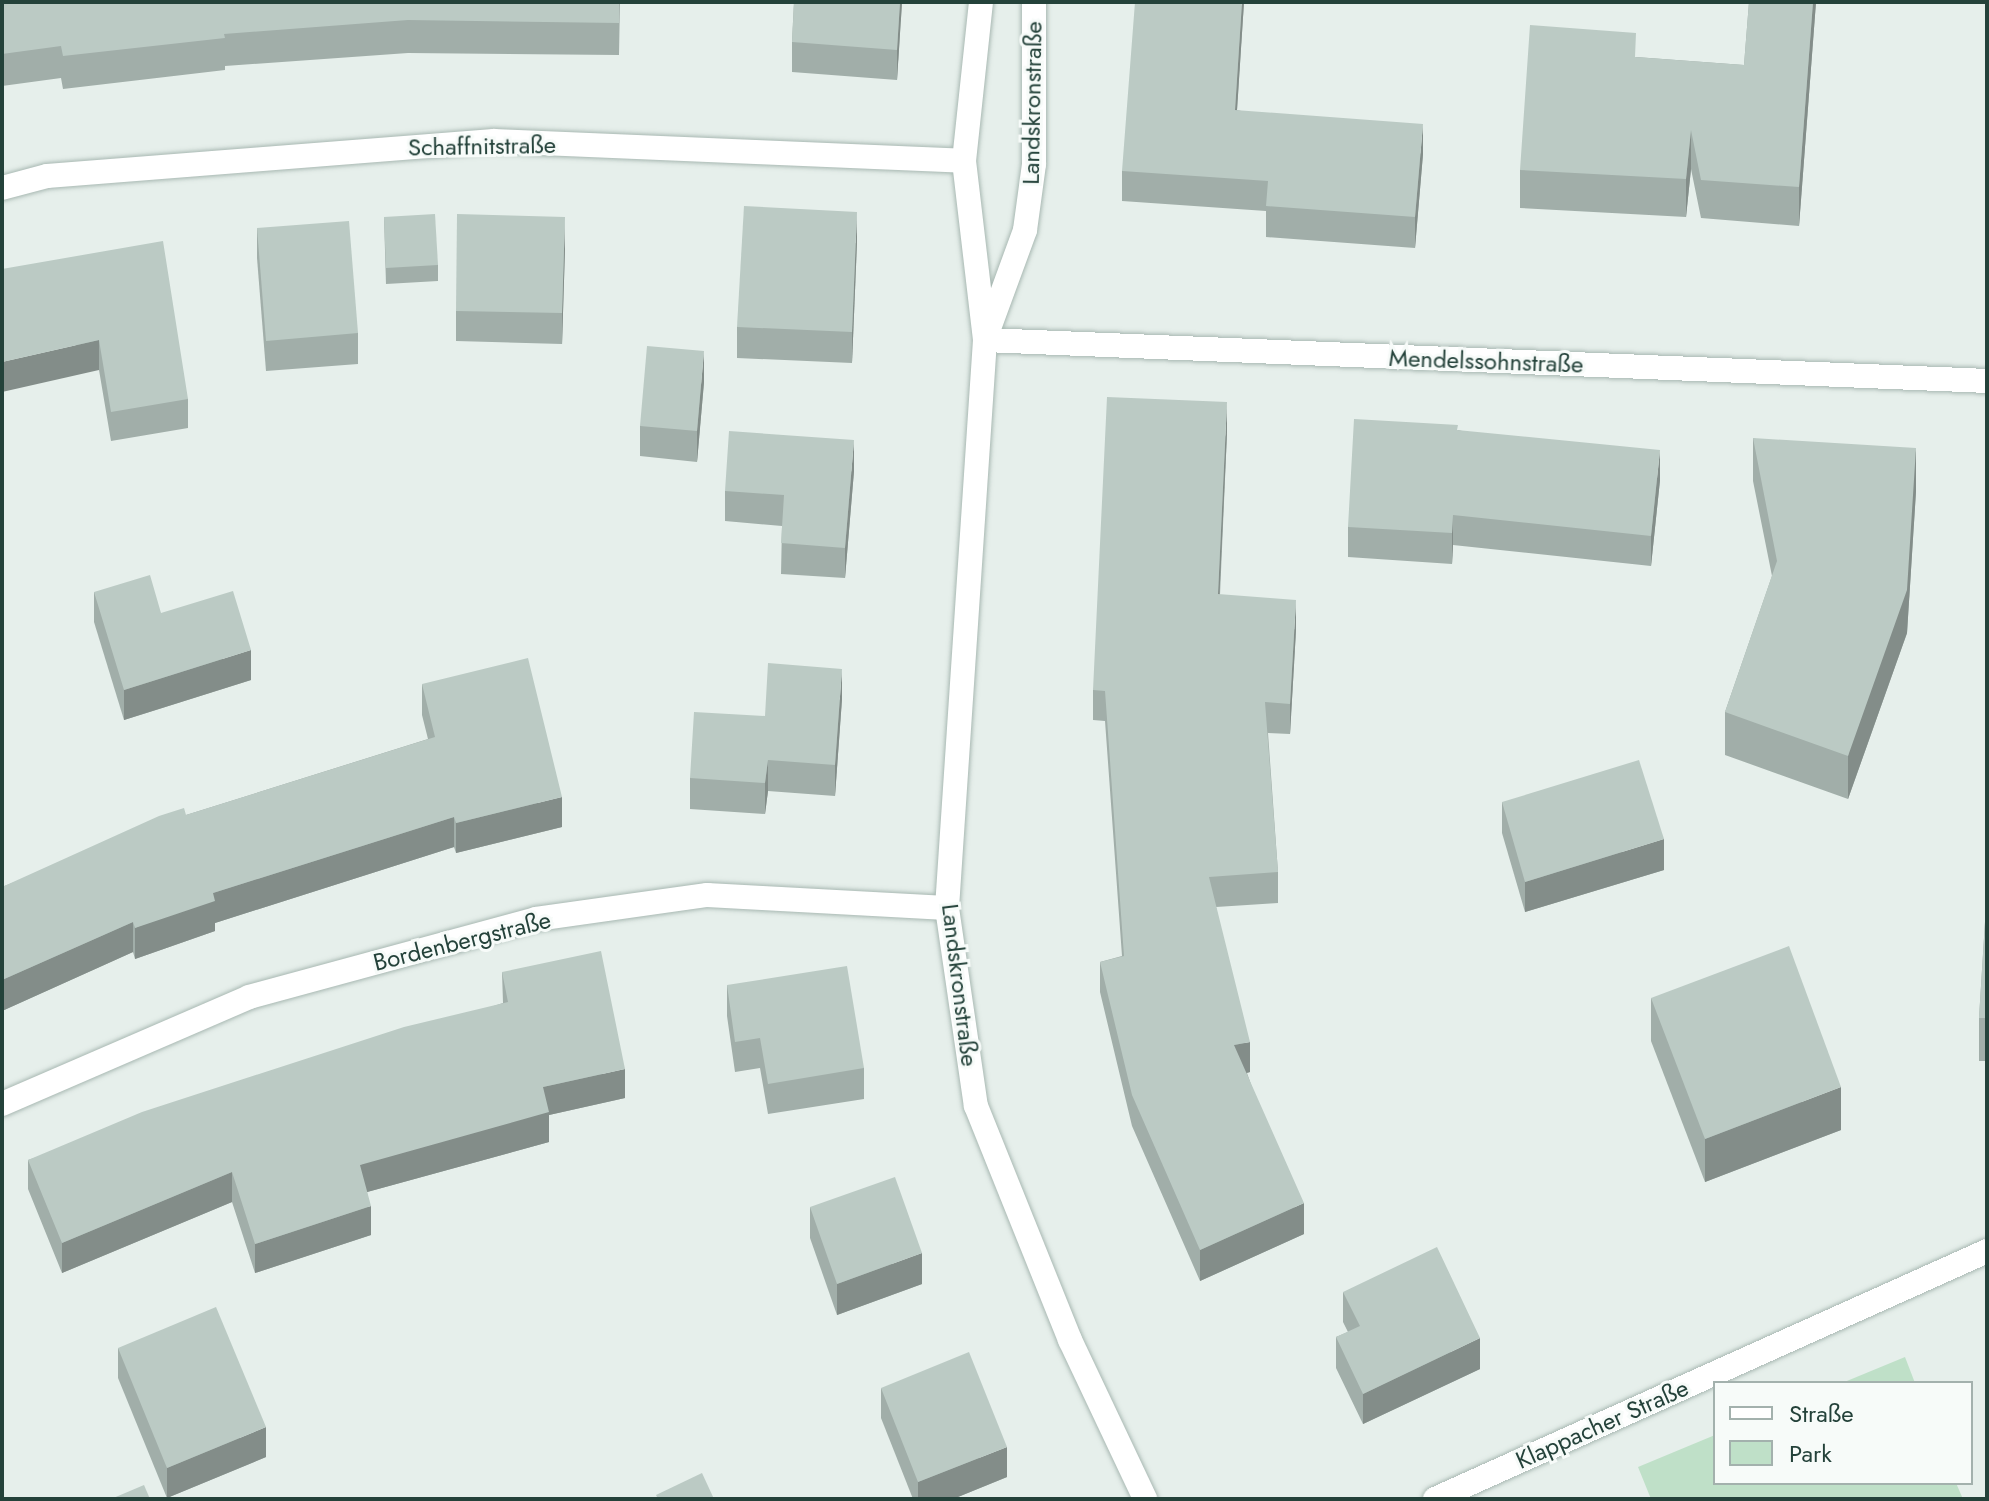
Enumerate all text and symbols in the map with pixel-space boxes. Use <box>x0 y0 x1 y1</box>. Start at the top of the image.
street label: Landskronstraße <box>1016 21 1048 185</box>
street label: Schaffnitstraße <box>408 130 556 162</box>
street label: Mendelssohnstraße <box>1388 343 1584 379</box>
street label: Landskronstraße <box>936 902 984 1068</box>
street label: Bordenbergstraße <box>370 905 554 977</box>
street label: Klappacher Straße <box>1511 1373 1693 1475</box>
legend <box>1713 1381 1973 1485</box>
text: Straße <box>1789 1396 1854 1431</box>
text: Park <box>1789 1436 1832 1471</box>

